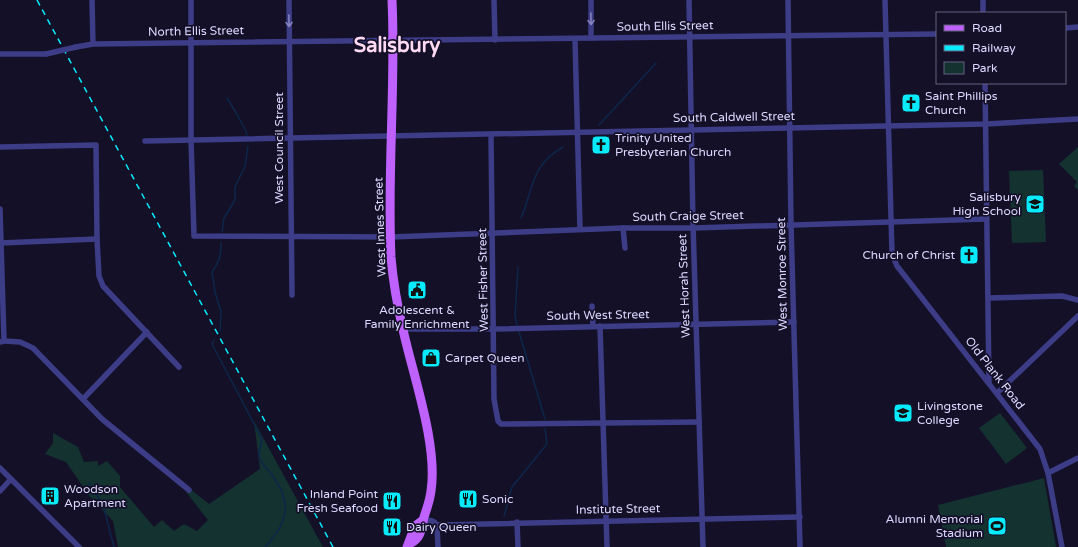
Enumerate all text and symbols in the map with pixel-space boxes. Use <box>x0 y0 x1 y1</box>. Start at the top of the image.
one-way arrow <box>587 12 595 25</box>
legend <box>936 12 1066 84</box>
one-way arrow <box>285 14 293 27</box>
street label: South Ellis Street <box>616 18 714 34</box>
text: Road <box>972 21 1002 35</box>
street label: North Ellis Street <box>148 23 245 39</box>
district label: Salisbury <box>354 34 440 58</box>
text: Railway <box>972 41 1016 55</box>
text: Park <box>972 61 998 75</box>
place label: Saint Phillips Church <box>925 89 998 117</box>
street label: West Council Street <box>272 92 286 204</box>
church icon: Saint Phillips Church <box>900 92 922 114</box>
street label: South Caldwell Street <box>673 109 796 125</box>
place label: Trinity United Presbyterian Church <box>615 131 731 159</box>
church icon: Trinity United Presbyterian Church <box>590 134 612 156</box>
street label: West Innes Street <box>371 177 389 277</box>
place label: Salisbury High School <box>952 190 1022 218</box>
school or university icon: Salisbury High School <box>1024 193 1046 215</box>
street label: South Craige Street <box>632 208 744 224</box>
street label: West Monroe Street <box>774 217 790 331</box>
street label: West Fisher Street <box>475 228 491 332</box>
street label: West Horah Street <box>675 233 693 338</box>
church icon: Church of Christ <box>958 244 980 266</box>
place label: Church of Christ <box>862 248 955 262</box>
public building icon: Adolescent & Family Enrichment <box>406 279 428 301</box>
place label: Adolescent & Family Enrichment <box>364 303 470 331</box>
street label: South West Street <box>546 307 650 323</box>
street label: Old Plank Road <box>962 334 1028 412</box>
shop icon: Carpet Queen <box>420 347 442 369</box>
place label: Carpet Queen <box>445 351 525 365</box>
place label: Livingstone College <box>917 399 983 427</box>
school or university icon: Livingstone College <box>892 402 914 424</box>
place label: Woodson Apartment <box>64 482 126 510</box>
building icon: Woodson Apartment <box>39 485 61 507</box>
place label: Inland Point Fresh Seafood <box>296 487 378 515</box>
restaurant icon: Sonic <box>457 488 479 510</box>
restaurant icon: Inland Point Fresh Seafood <box>381 490 403 512</box>
place label: Sonic <box>482 492 513 506</box>
street label: Institute Street <box>576 501 661 517</box>
place label: Alumni Memorial Stadium <box>886 512 983 540</box>
sports icon: Alumni Memorial Stadium <box>986 515 1008 537</box>
restaurant icon: Dairy Queen <box>381 516 403 538</box>
place label: Dairy Queen <box>406 520 477 534</box>

